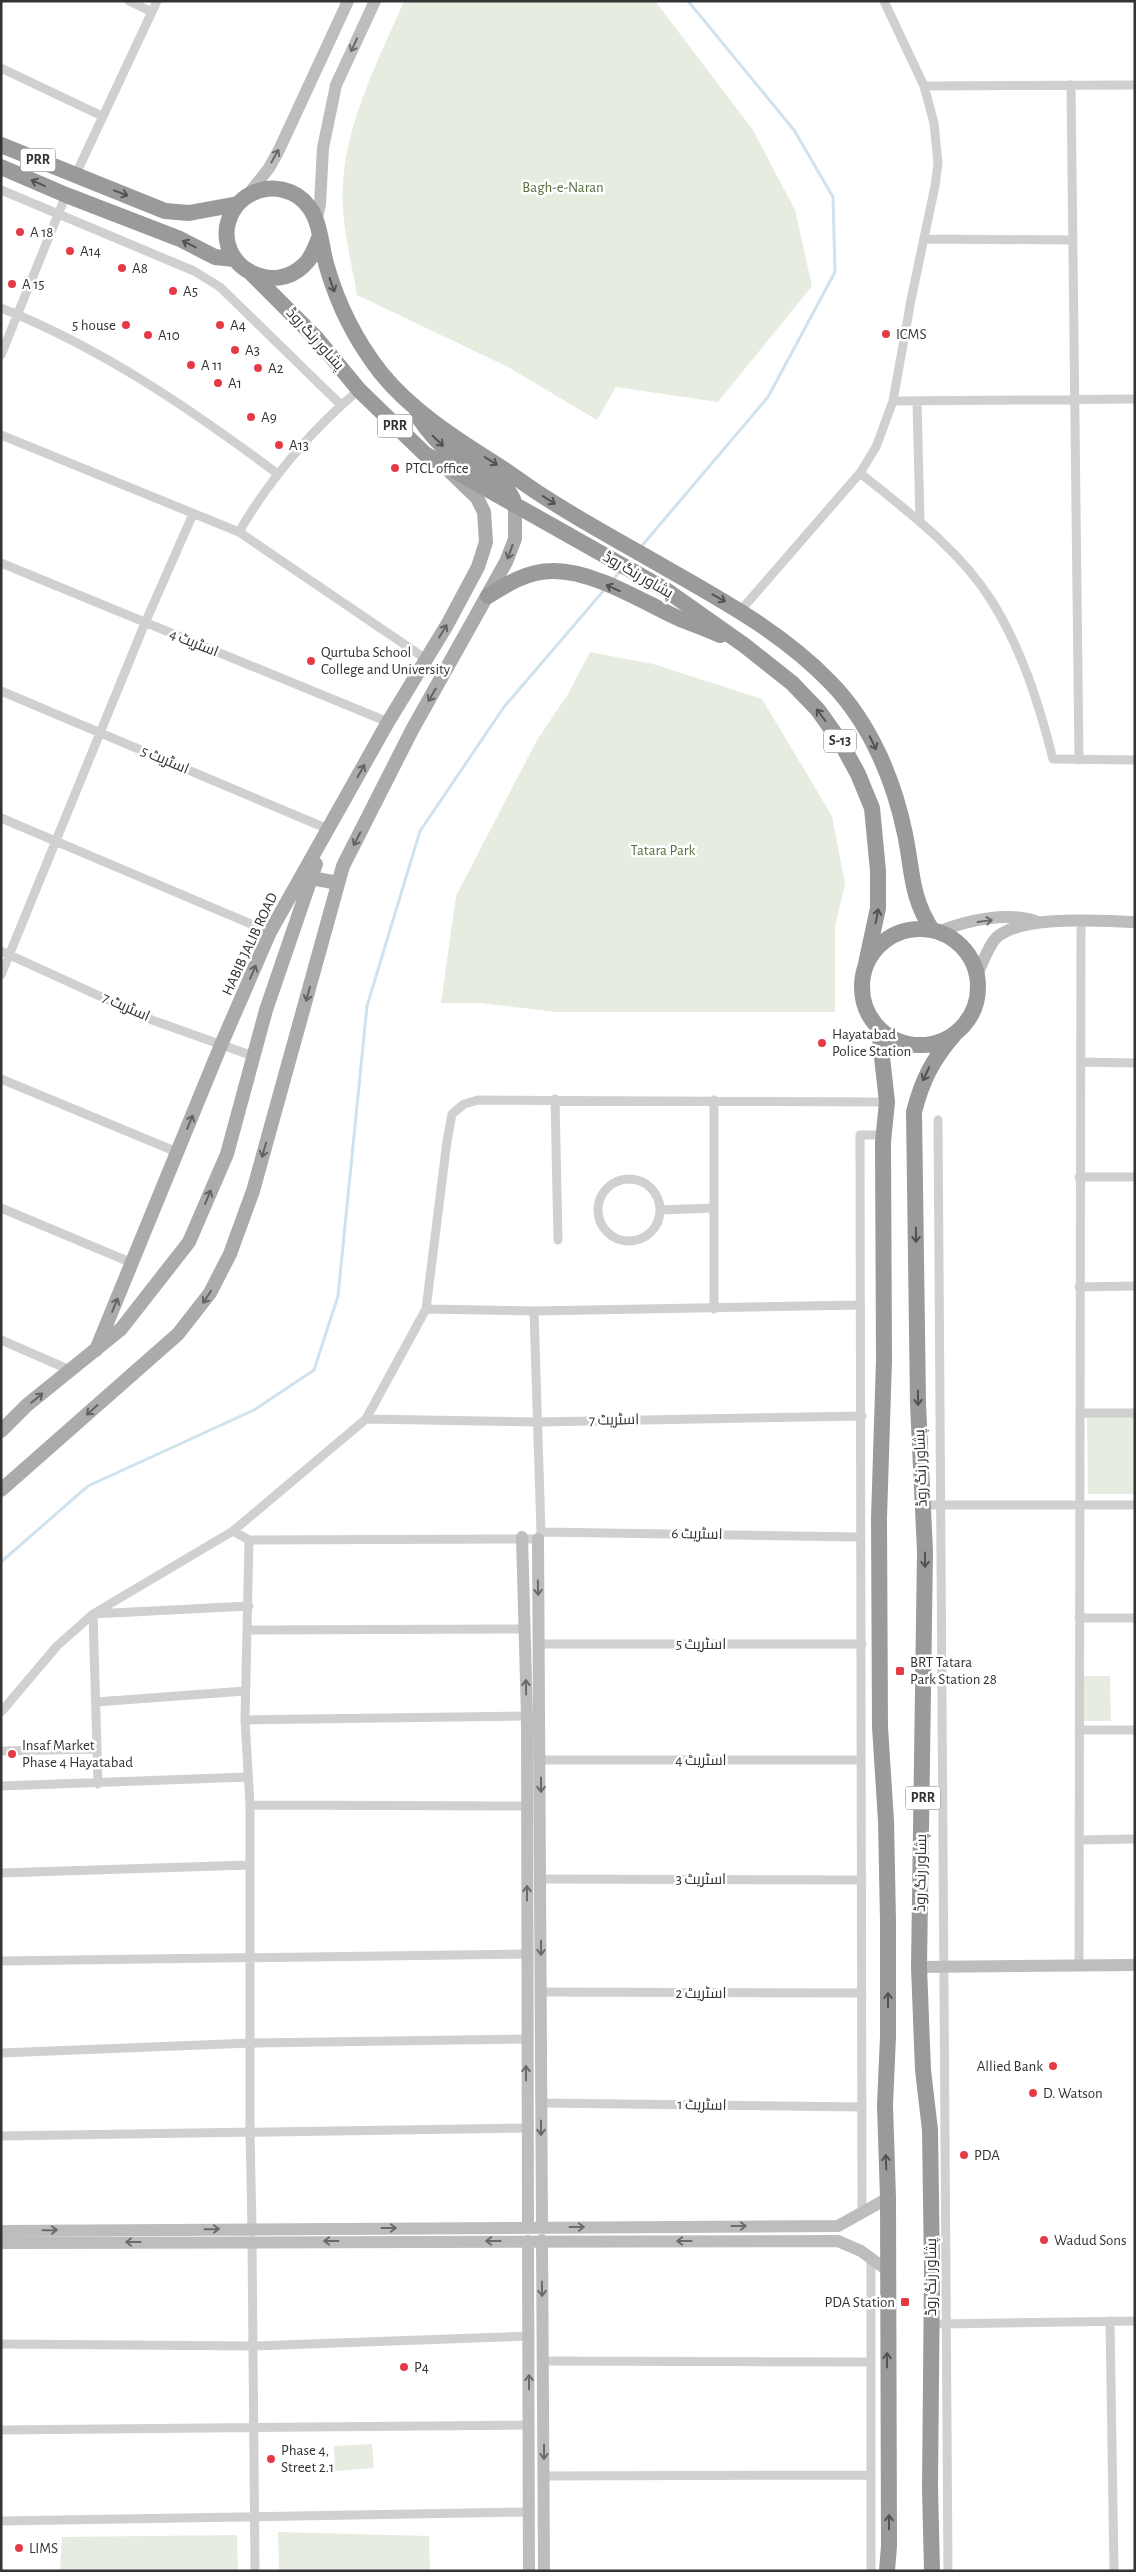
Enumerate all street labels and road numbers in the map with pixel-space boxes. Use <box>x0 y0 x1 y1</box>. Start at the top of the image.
road number: PRR <box>20 148 56 172</box>
street label: پشاور رنگ روڈ <box>282 304 347 374</box>
road number: PRR <box>378 414 412 438</box>
street label: پشاور رنگ روڈ <box>599 548 676 603</box>
street label: اسٹریٹ 4 <box>167 626 221 660</box>
road number: S-13 <box>824 729 856 752</box>
street label: اسٹریٹ 5 <box>138 743 191 778</box>
street label: HABIB JALIB ROAD <box>220 890 280 998</box>
street label: اسٹریٹ 7 <box>100 990 152 1025</box>
street label: اسٹریٹ 7 <box>589 1412 639 1429</box>
street label: پشاور رنگ روڈ <box>911 1429 932 1507</box>
street label: اسٹریٹ 6 <box>671 1526 723 1543</box>
street label: اسٹریٹ 5 <box>676 1637 726 1653</box>
street label: اسٹریٹ 4 <box>675 1753 727 1769</box>
road number: PRR <box>906 1786 940 1810</box>
street label: پشاور رنگ روڈ <box>912 1834 931 1912</box>
street label: اسٹریٹ 3 <box>676 1872 726 1888</box>
street label: اسٹریٹ 2 <box>676 1986 726 2002</box>
street label: اسٹریٹ 1 <box>677 2097 727 2114</box>
street label: پشاور رنگ روڈ <box>923 2238 941 2316</box>

